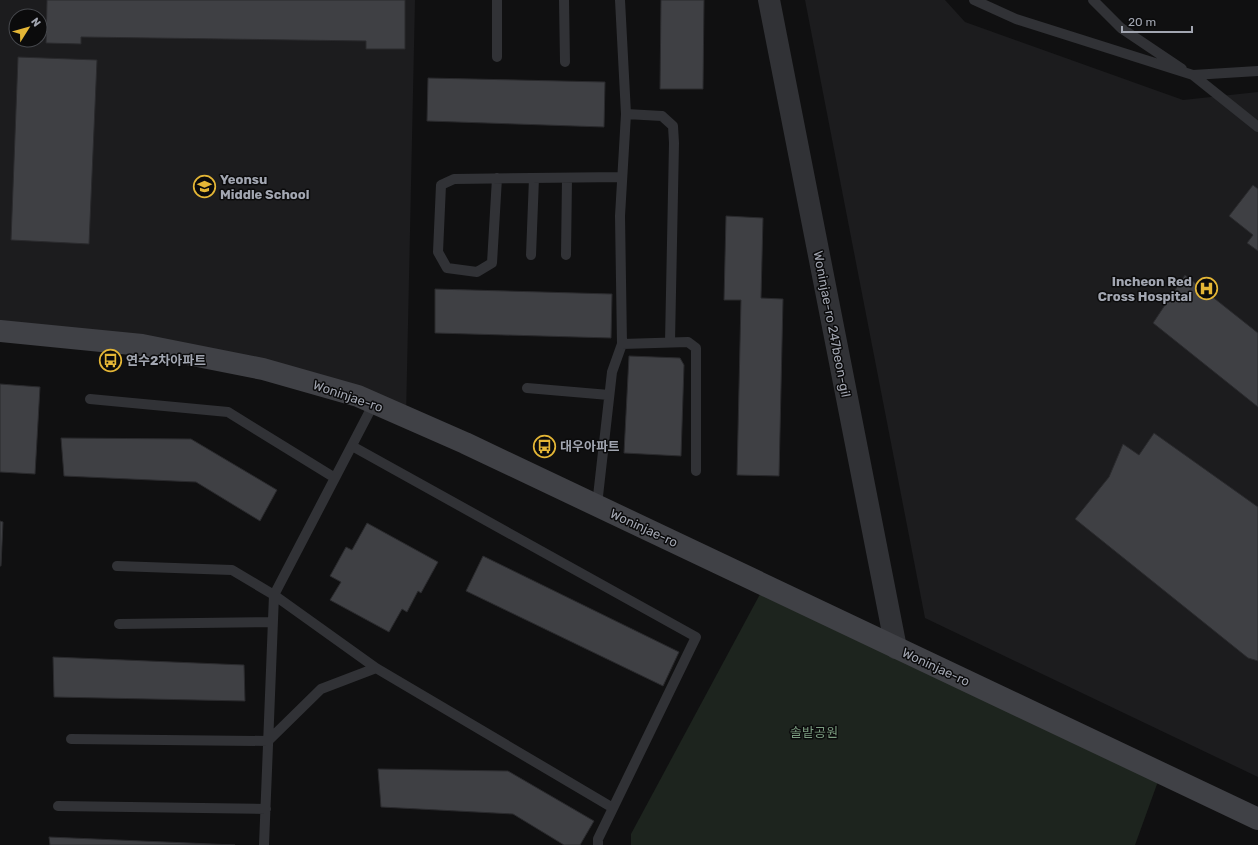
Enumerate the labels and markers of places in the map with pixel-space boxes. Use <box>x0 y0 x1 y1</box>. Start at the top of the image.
place label: Yeonsu Middle School <box>220 172 309 202</box>
school or university icon: Yeonsu Middle School <box>192 173 218 199</box>
place label: Incheon Red Cross Hospital <box>1098 274 1192 304</box>
hospital icon: Incheon Red Cross Hospital <box>1194 275 1220 301</box>
bus stop icon: 연수2차아파트 <box>97 347 123 373</box>
place label: 연수2차아파트 <box>126 353 206 368</box>
bus stop icon: 대우아파트 <box>531 433 557 459</box>
place label: 대우아파트 <box>560 439 620 454</box>

